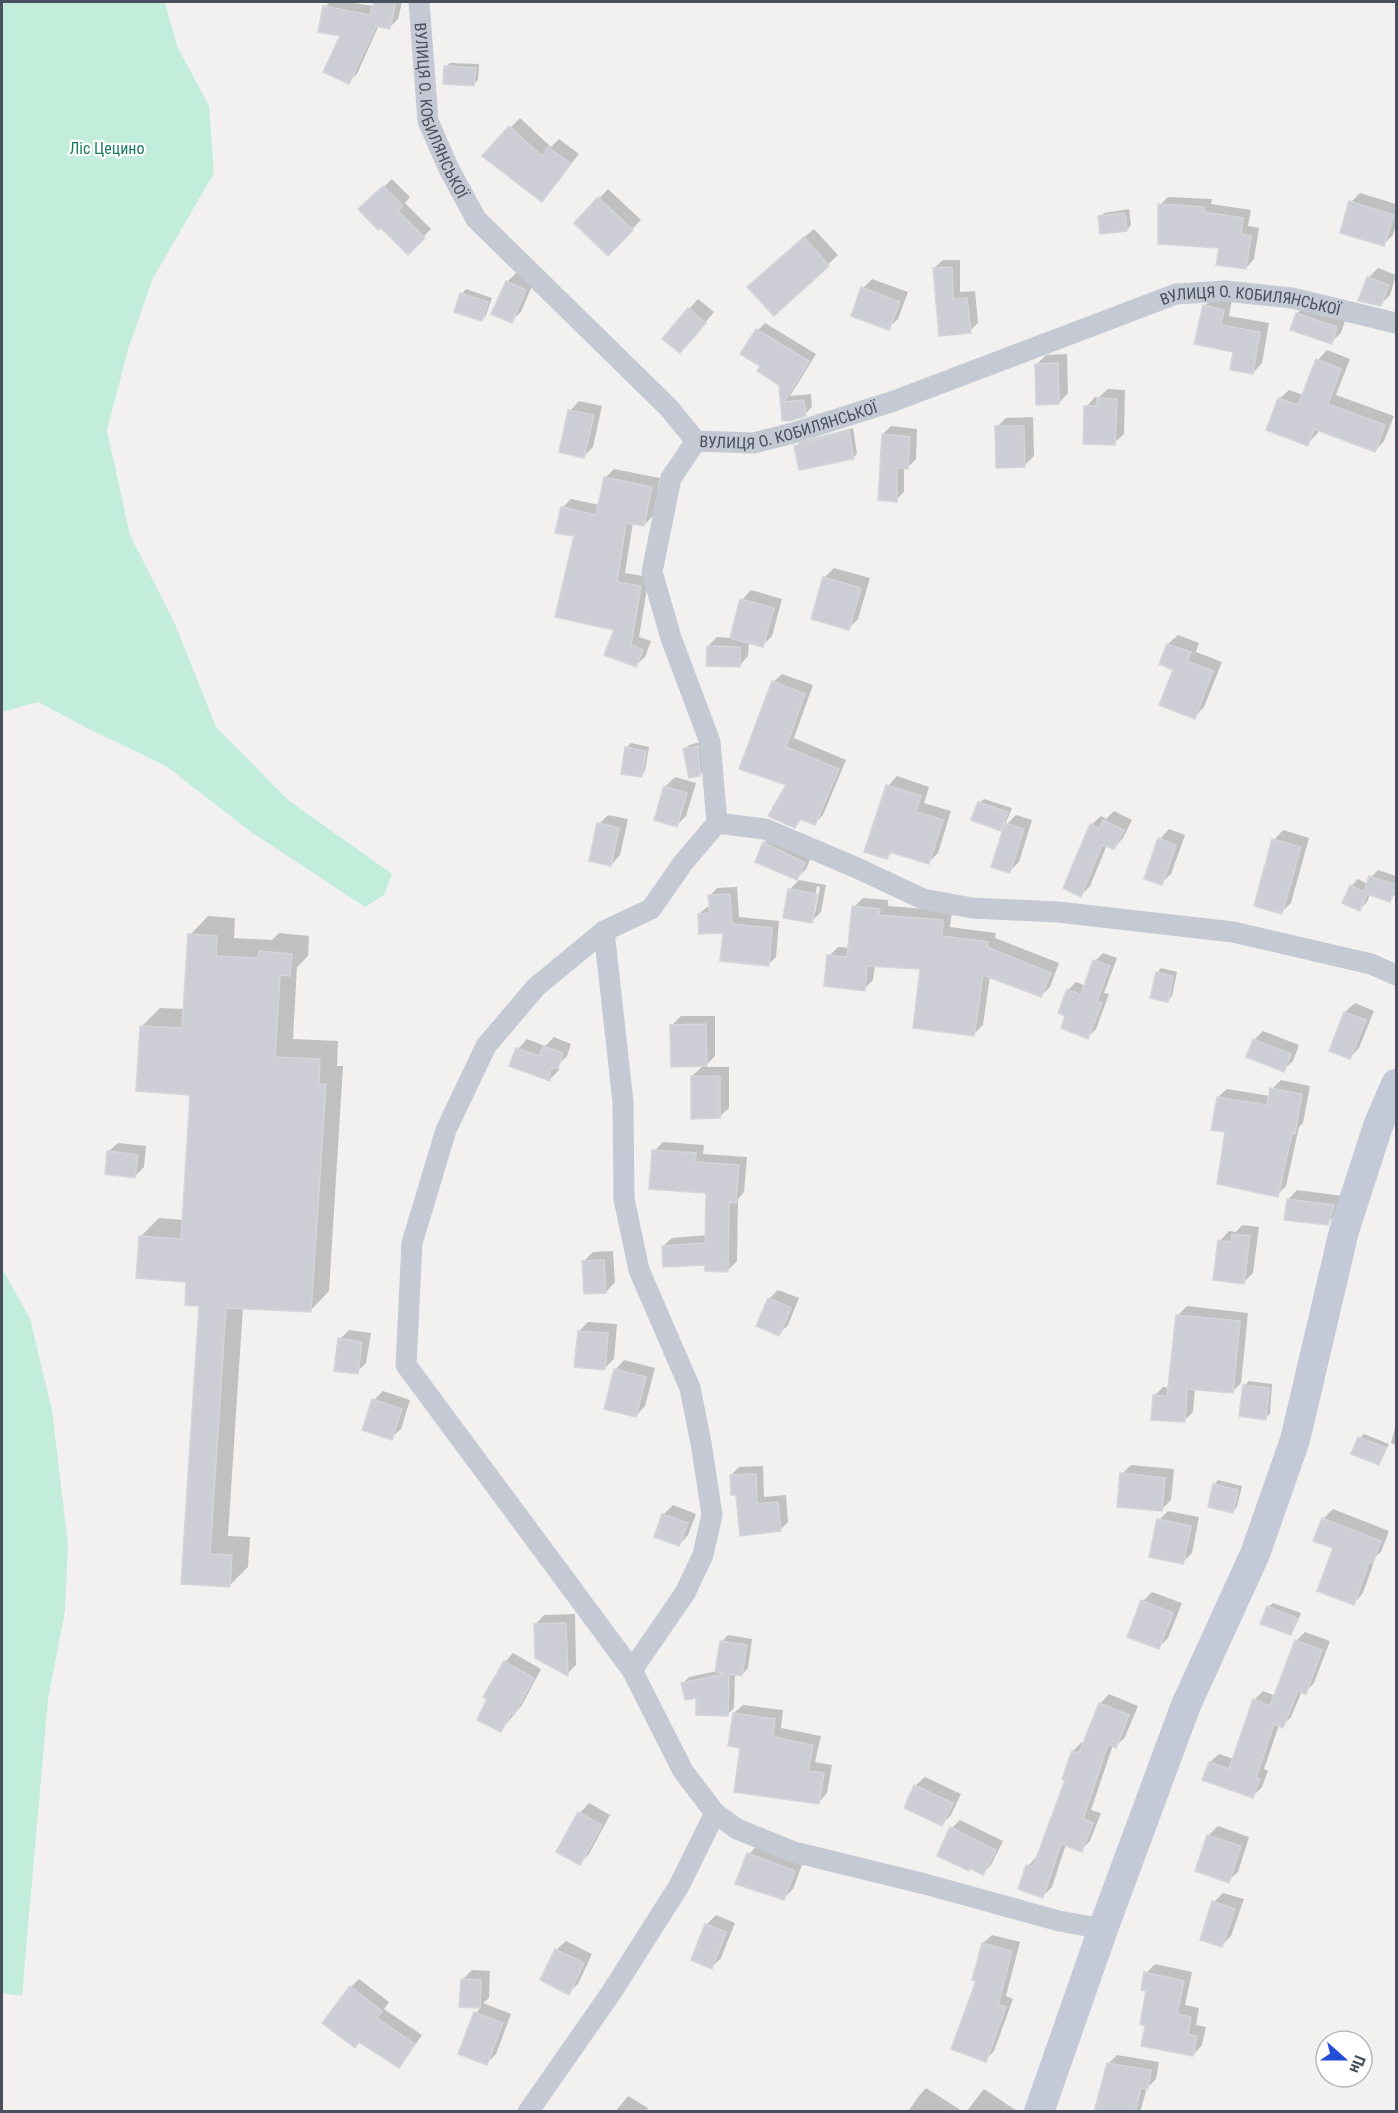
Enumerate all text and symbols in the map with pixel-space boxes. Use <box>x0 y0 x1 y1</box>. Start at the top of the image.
street label: ВУЛИЦЯ О. КОБИЛЯНСЬКОЇ <box>411 22 473 202</box>
park label: Ліс Цецино <box>69 139 145 158</box>
street label: ВУЛИЦЯ О. КОБИЛЯНСЬКОЇ <box>1157 281 1344 319</box>
street label: ВУЛИЦЯ О. КОБИЛЯНСЬКОЇ <box>699 397 880 453</box>
north arrow <box>1314 2029 1374 2089</box>
text: Пн <box>1345 2052 1370 2076</box>

